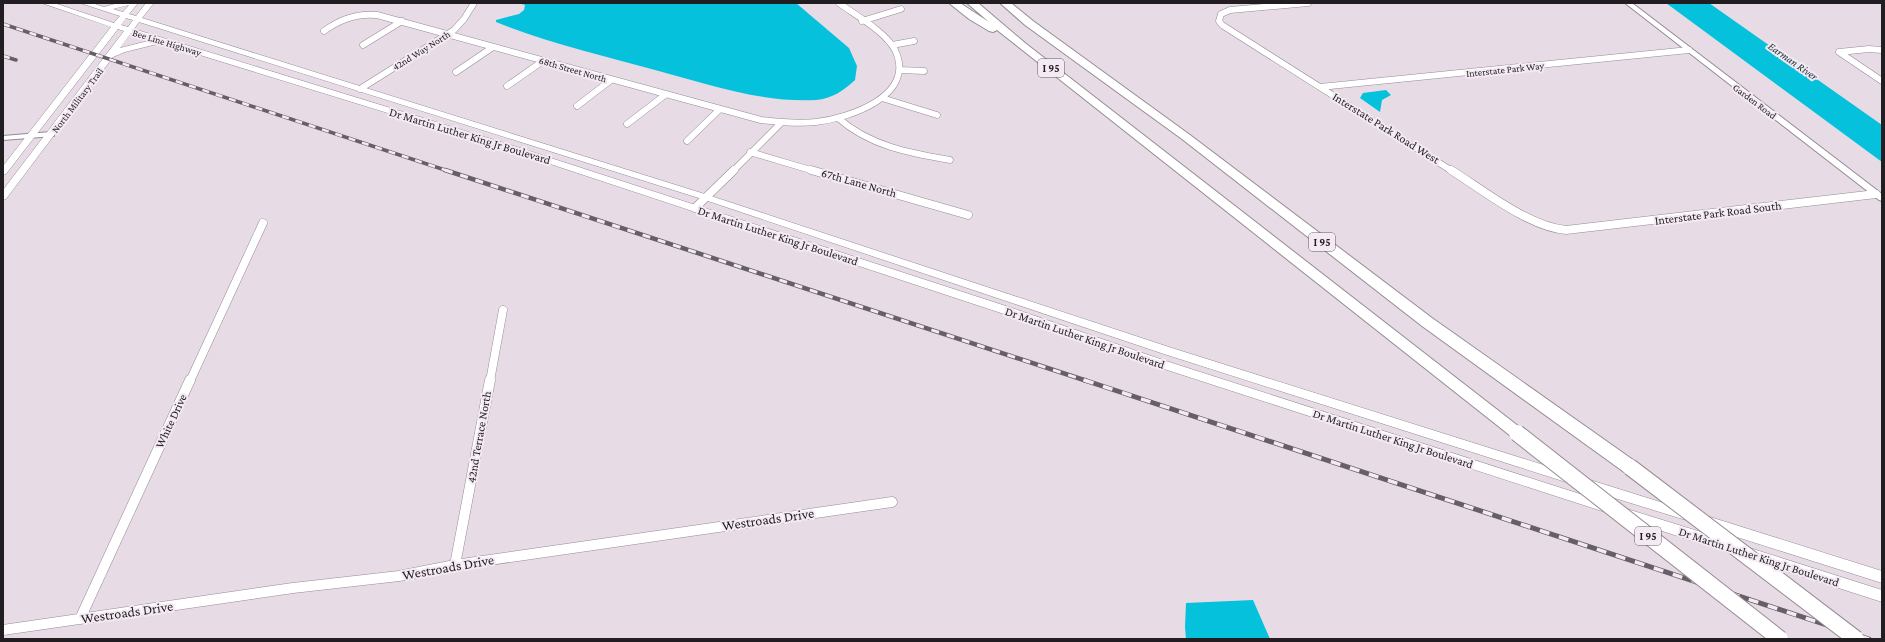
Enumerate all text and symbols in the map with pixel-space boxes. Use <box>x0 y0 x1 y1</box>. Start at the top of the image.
street label: Bee Line Highway <box>131 27 203 58</box>
street label: 42nd Way North <box>390 28 453 73</box>
water label: Earman River <box>1766 40 1821 83</box>
street label: 68th Street North <box>538 55 609 85</box>
road number: I 95 <box>1038 59 1064 77</box>
street label: Interstate Park Way <box>1465 60 1545 79</box>
street label: North Military Trail <box>49 65 106 135</box>
street label: Garden Road <box>1731 82 1779 122</box>
street label: Interstate Park Road West <box>1330 89 1443 167</box>
street label: Dr Martin Luther King Jr Boulevard <box>388 105 553 167</box>
street label: 67th Lane North <box>820 166 899 201</box>
street label: Interstate Park Road South <box>1654 198 1783 228</box>
street label: Dr Martin Luther King Jr Boulevard <box>696 203 861 269</box>
road number: I 95 <box>1309 233 1335 251</box>
street label: Dr Martin Luther King Jr Boulevard <box>1003 304 1167 372</box>
street label: 42nd Terrace North <box>464 390 494 484</box>
street label: White Drive <box>152 392 190 450</box>
street label: Dr Martin Luther King Jr Boulevard <box>1311 406 1476 472</box>
street label: Westroads Drive <box>721 505 815 533</box>
street label: Dr Martin Luther King Jr Boulevard <box>1677 524 1842 590</box>
road number: I 95 <box>1635 527 1661 545</box>
street label: Westroads Drive <box>401 551 495 583</box>
street label: Westroads Drive <box>80 598 174 626</box>

